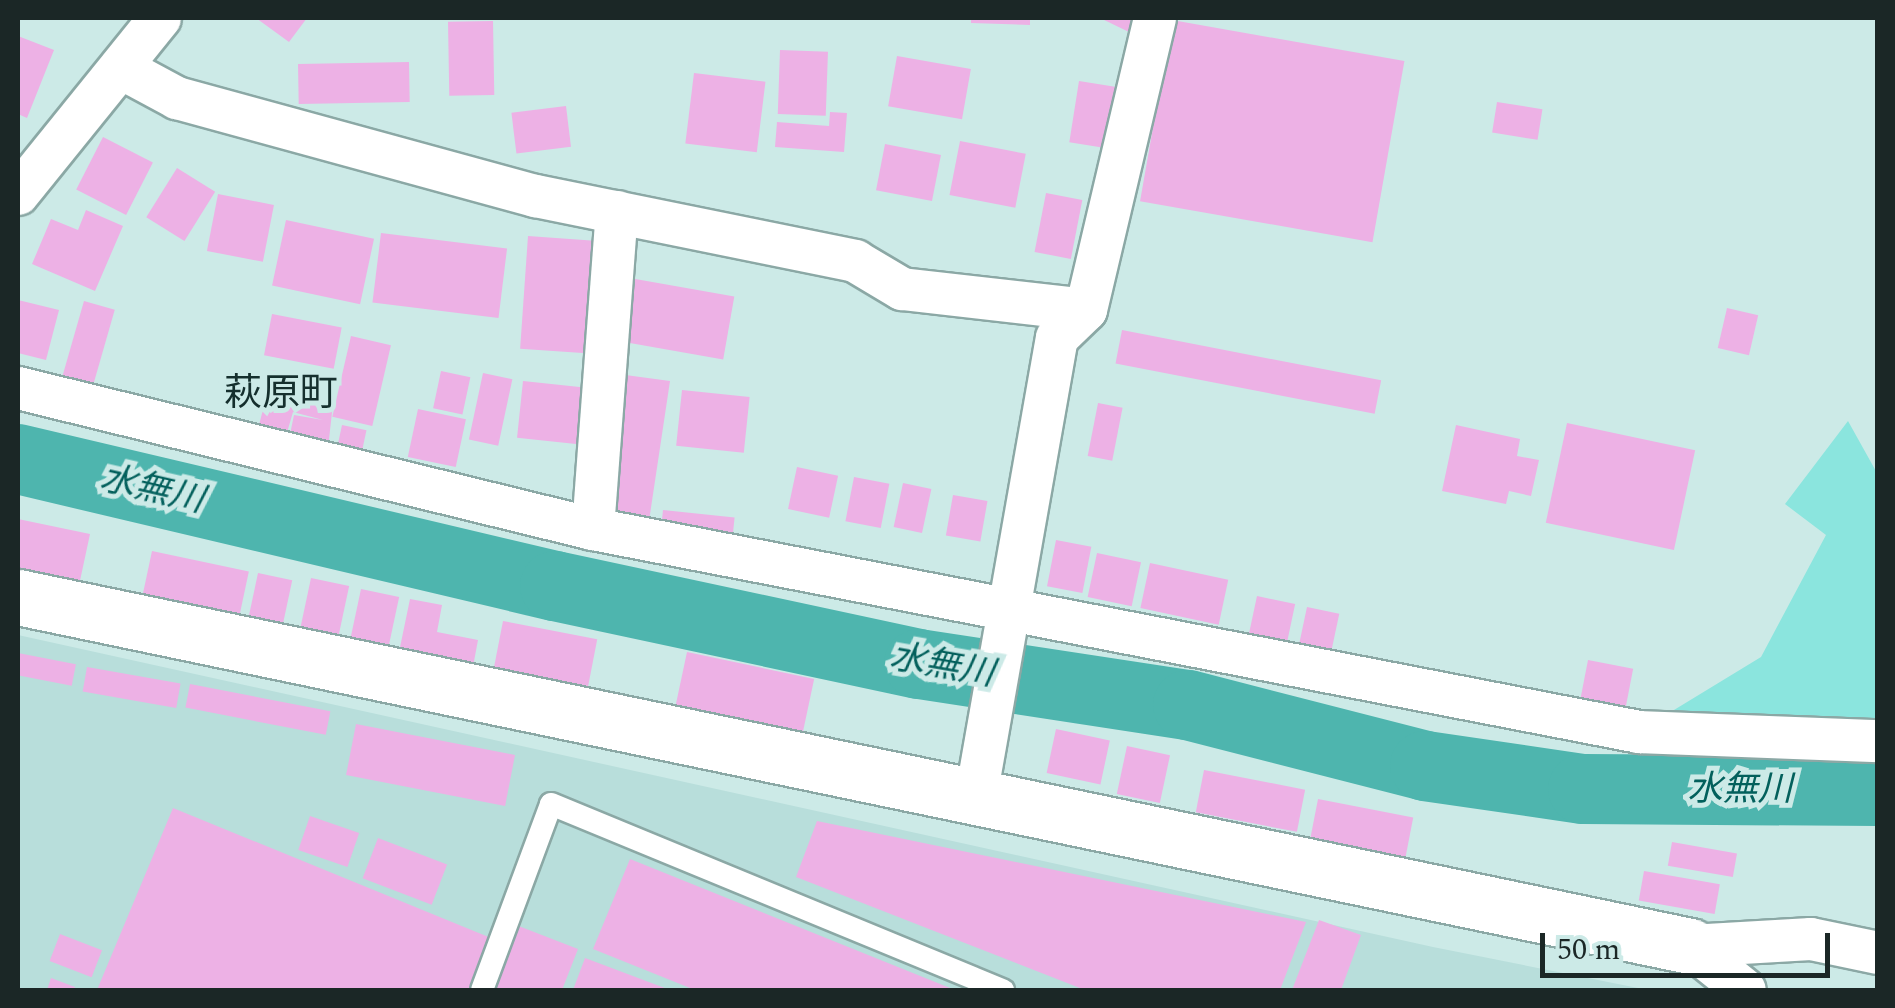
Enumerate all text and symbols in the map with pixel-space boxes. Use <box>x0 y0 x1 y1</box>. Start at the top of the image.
district label: 萩原町 <box>224 372 338 418</box>
water label: 水無川 <box>96 458 208 522</box>
water label: 水無川 <box>887 636 997 696</box>
water label: 水無川 <box>1688 769 1792 811</box>
scale bar <box>1545 913 1835 975</box>
text: 50 m <box>1557 927 1620 973</box>

